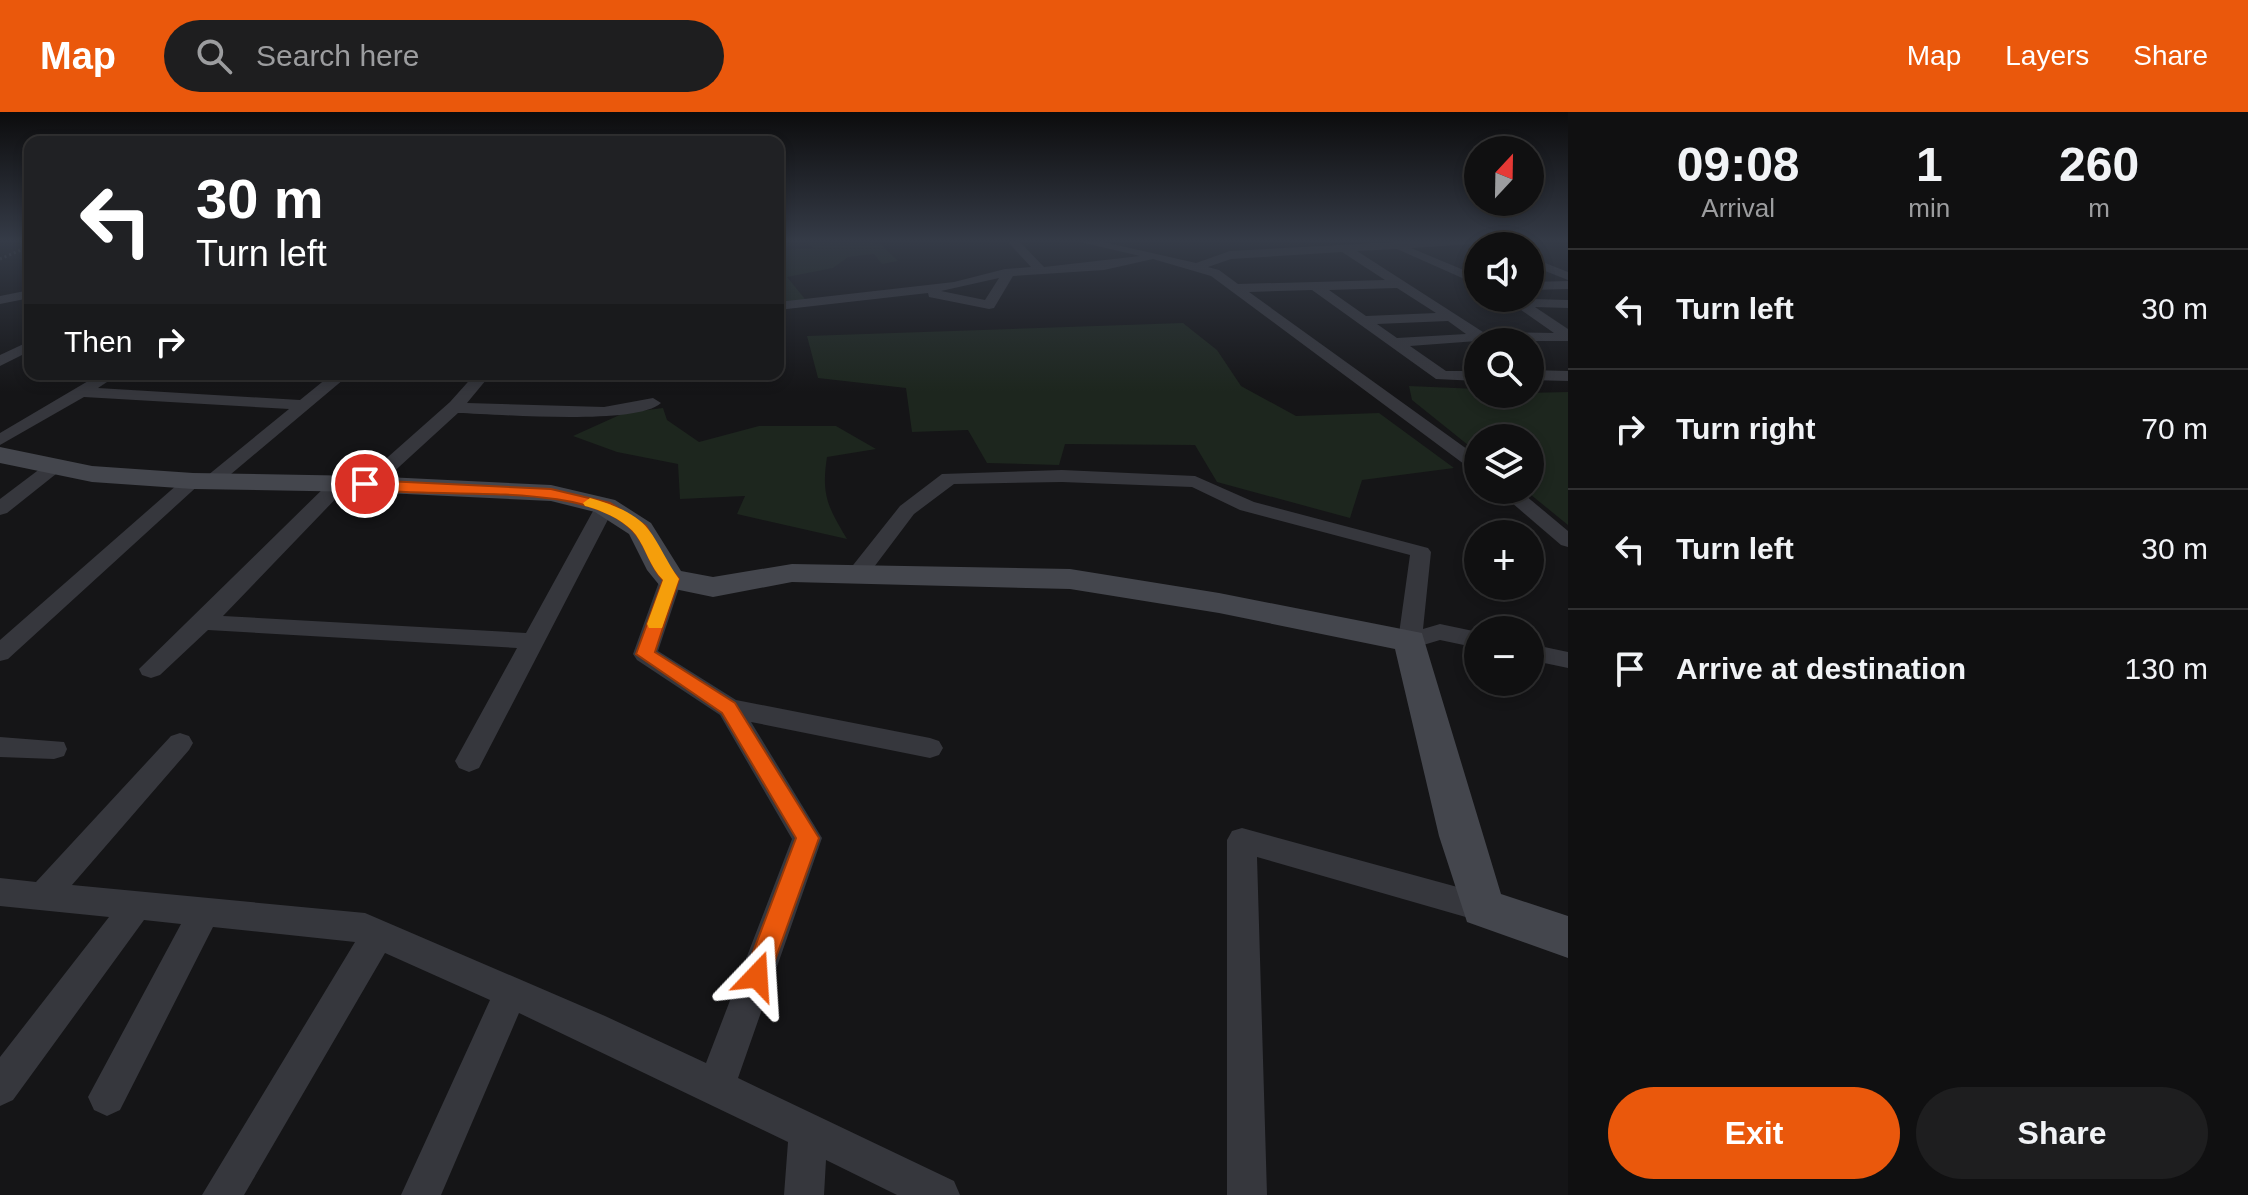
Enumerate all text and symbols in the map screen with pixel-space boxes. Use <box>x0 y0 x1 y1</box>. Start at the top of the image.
search box <box>164 20 724 92</box>
icon: search <box>192 34 236 78</box>
text: Map <box>40 35 116 77</box>
text: Search here <box>256 39 419 72</box>
text: Map <box>1907 40 1961 71</box>
text: Layers <box>2005 40 2089 71</box>
text: Share <box>2133 40 2208 71</box>
north arrow <box>1464 136 1544 216</box>
map controls <box>1464 136 1544 696</box>
text: 09:08 <box>1677 138 1800 191</box>
text: 1 <box>1916 138 1943 191</box>
text: 260 <box>2059 138 2139 191</box>
text: 30 m <box>196 167 324 230</box>
icon: left <box>64 168 168 272</box>
text: Arrival <box>1701 193 1775 223</box>
text: min <box>1908 193 1950 223</box>
text: m <box>2088 193 2110 223</box>
button: sound <box>1464 232 1544 312</box>
text: Turn left <box>196 233 327 274</box>
icon: left <box>1608 287 1652 331</box>
text: Turn left <box>1676 292 1794 325</box>
text: 30 m <box>2141 292 2208 325</box>
icon: right <box>148 320 192 364</box>
text: Then <box>64 325 132 358</box>
button: search <box>1464 328 1544 408</box>
icon: right <box>1608 407 1652 451</box>
text: Turn right <box>1676 412 1815 445</box>
text: 70 m <box>2141 412 2208 445</box>
button: layers <box>1464 424 1544 504</box>
pin <box>331 450 399 518</box>
icon: arrive <box>343 462 387 506</box>
button: + <box>1464 520 1544 600</box>
icon: left <box>1608 527 1652 571</box>
text: Turn left <box>1676 532 1794 565</box>
text: 30 m <box>2141 532 2208 565</box>
button: − <box>1464 616 1544 696</box>
icon: arrive <box>1608 647 1652 691</box>
text: Arrive at destination <box>1676 652 1966 685</box>
text: 130 m <box>2125 652 2208 685</box>
position arrow <box>715 934 799 1018</box>
button: Exit <box>1608 1087 1900 1179</box>
button: Share <box>1916 1087 2208 1179</box>

